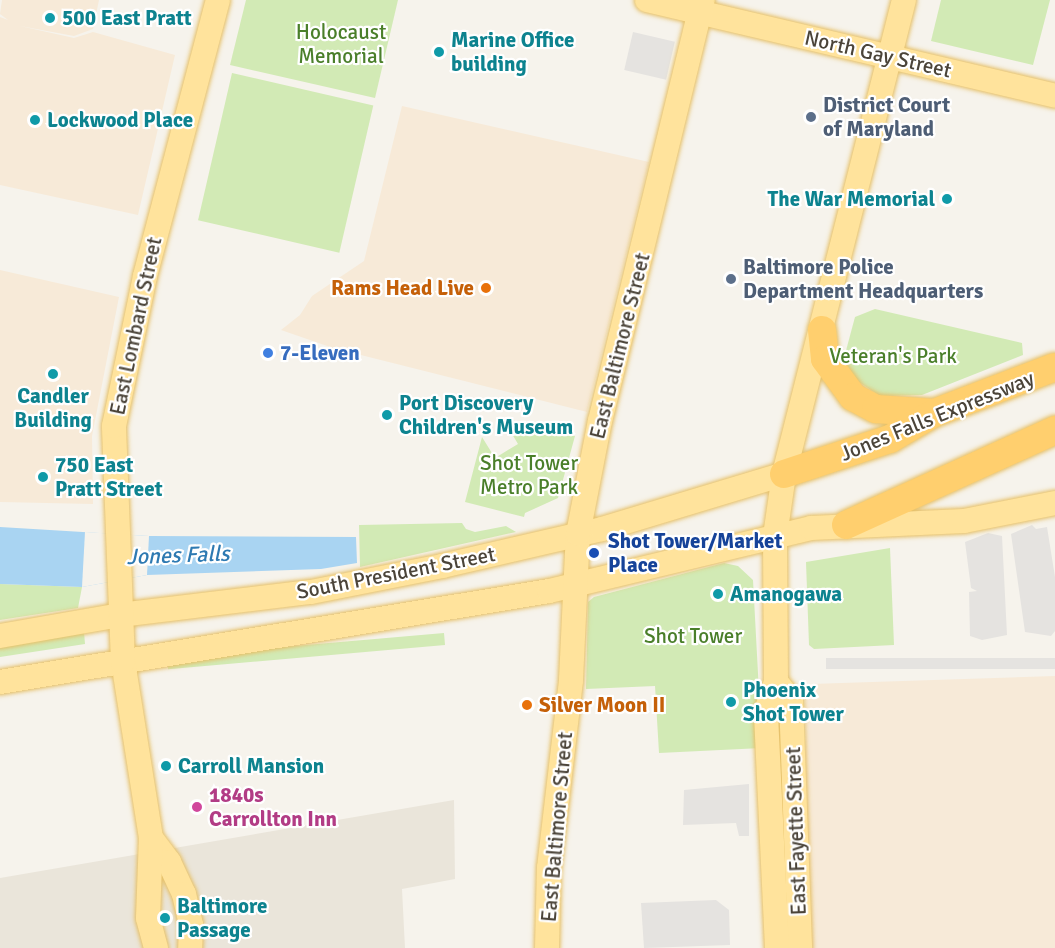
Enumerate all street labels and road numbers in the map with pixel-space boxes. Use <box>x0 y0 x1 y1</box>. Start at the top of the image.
street label: North Gay Street <box>802 25 954 83</box>
street label: East Lombard Street <box>105 235 167 417</box>
street label: East Baltimore Street <box>585 250 655 442</box>
street label: Jones Falls Expressway <box>836 366 1038 466</box>
street label: South President Street <box>295 541 497 605</box>
street label: East Baltimore Street <box>536 731 578 923</box>
street label: East Fayette Street <box>780 746 812 916</box>

